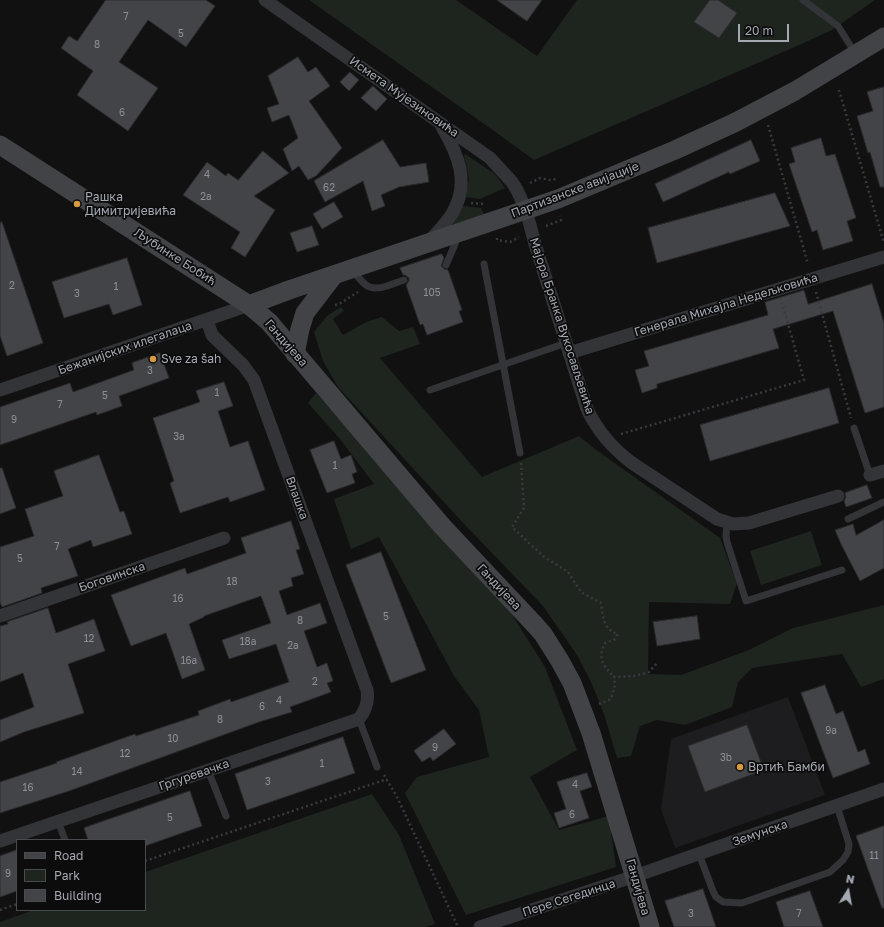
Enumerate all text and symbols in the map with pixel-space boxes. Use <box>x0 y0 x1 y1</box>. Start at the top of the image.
house number: 7 <box>123 11 129 23</box>
scale bar <box>740 16 791 42</box>
text: 20 m <box>745 23 773 38</box>
house number: 5 <box>178 28 184 40</box>
house number: 8 <box>94 39 100 51</box>
street label: Исмета Мујезиновића <box>347 54 461 140</box>
house number: 6 <box>119 107 125 119</box>
street label: Партизанске авијације <box>509 159 641 221</box>
house number: 4 <box>204 169 210 181</box>
house number: 62 <box>323 182 335 194</box>
place label: Рашка Димитријевића <box>85 190 176 218</box>
house number: 2a <box>200 191 212 203</box>
marker: Рашка Димитријевића <box>72 199 82 209</box>
street label: Љубинке Бобић <box>132 225 218 289</box>
street label: Мајора Бранка Вукосављевића <box>527 236 597 416</box>
street label: Генерала Михајла Недељковића <box>633 270 819 340</box>
house number: 2 <box>9 280 15 292</box>
house number: 1 <box>114 281 118 293</box>
house number: 105 <box>424 287 440 299</box>
house number: 3 <box>74 288 80 300</box>
street label: Гандијева <box>262 316 310 370</box>
street label: Бежанијских илегалаца <box>56 318 194 378</box>
place label: Sve za šah <box>161 352 221 366</box>
marker: Sve za šah <box>148 354 158 364</box>
house number: 3 <box>147 365 153 377</box>
house number: 1 <box>215 387 219 399</box>
house number: 5 <box>102 390 108 402</box>
house number: 7 <box>57 399 63 411</box>
house number: 9 <box>11 414 17 426</box>
house number: 3a <box>173 431 185 443</box>
house number: 1 <box>333 460 337 472</box>
street label: Влашка <box>283 474 311 522</box>
house number: 7 <box>54 541 60 553</box>
house number: 5 <box>17 553 23 565</box>
street label: Боговинска <box>77 559 147 595</box>
street label: Гандијева <box>474 561 524 613</box>
house number: 18 <box>227 576 237 588</box>
house number: 16 <box>173 593 183 605</box>
house number: 5 <box>383 611 389 623</box>
house number: 8 <box>297 615 303 627</box>
house number: 12 <box>84 633 94 645</box>
house number: 18a <box>240 636 256 648</box>
house number: 2a <box>287 640 299 652</box>
house number: 16a <box>181 655 197 667</box>
house number: 2 <box>312 676 318 688</box>
house number: 4 <box>276 695 282 707</box>
house number: 6 <box>259 701 265 713</box>
house number: 8 <box>217 714 223 726</box>
house number: 9a <box>825 725 837 737</box>
house number: 10 <box>167 733 179 745</box>
house number: 9 <box>432 742 438 754</box>
house number: 12 <box>120 748 130 760</box>
house number: 3b <box>720 752 732 764</box>
street label: Гргуревачка <box>157 756 231 794</box>
house number: 1 <box>320 758 324 770</box>
place label: Вртић Бамби <box>748 760 825 774</box>
marker: Вртић Бамби <box>735 762 745 772</box>
house number: 14 <box>72 766 82 778</box>
house number: 3 <box>265 776 271 788</box>
house number: 4 <box>572 779 578 791</box>
house number: 16 <box>23 782 33 794</box>
house number: 6 <box>569 809 575 821</box>
house number: 5 <box>167 812 173 824</box>
street label: Земунска <box>731 817 789 849</box>
legend <box>16 839 146 911</box>
text: Road <box>54 848 83 863</box>
house number: 11 <box>869 850 879 862</box>
street label: Гандијева <box>623 857 653 917</box>
house number: 9 <box>5 868 11 880</box>
text: Park <box>54 868 80 883</box>
north arrow <box>828 871 868 911</box>
text: N <box>845 872 856 886</box>
street label: Пере Сегединца <box>521 876 617 920</box>
text: Building <box>54 888 102 903</box>
house number: 3 <box>688 908 694 920</box>
house number: 7 <box>796 908 802 920</box>

